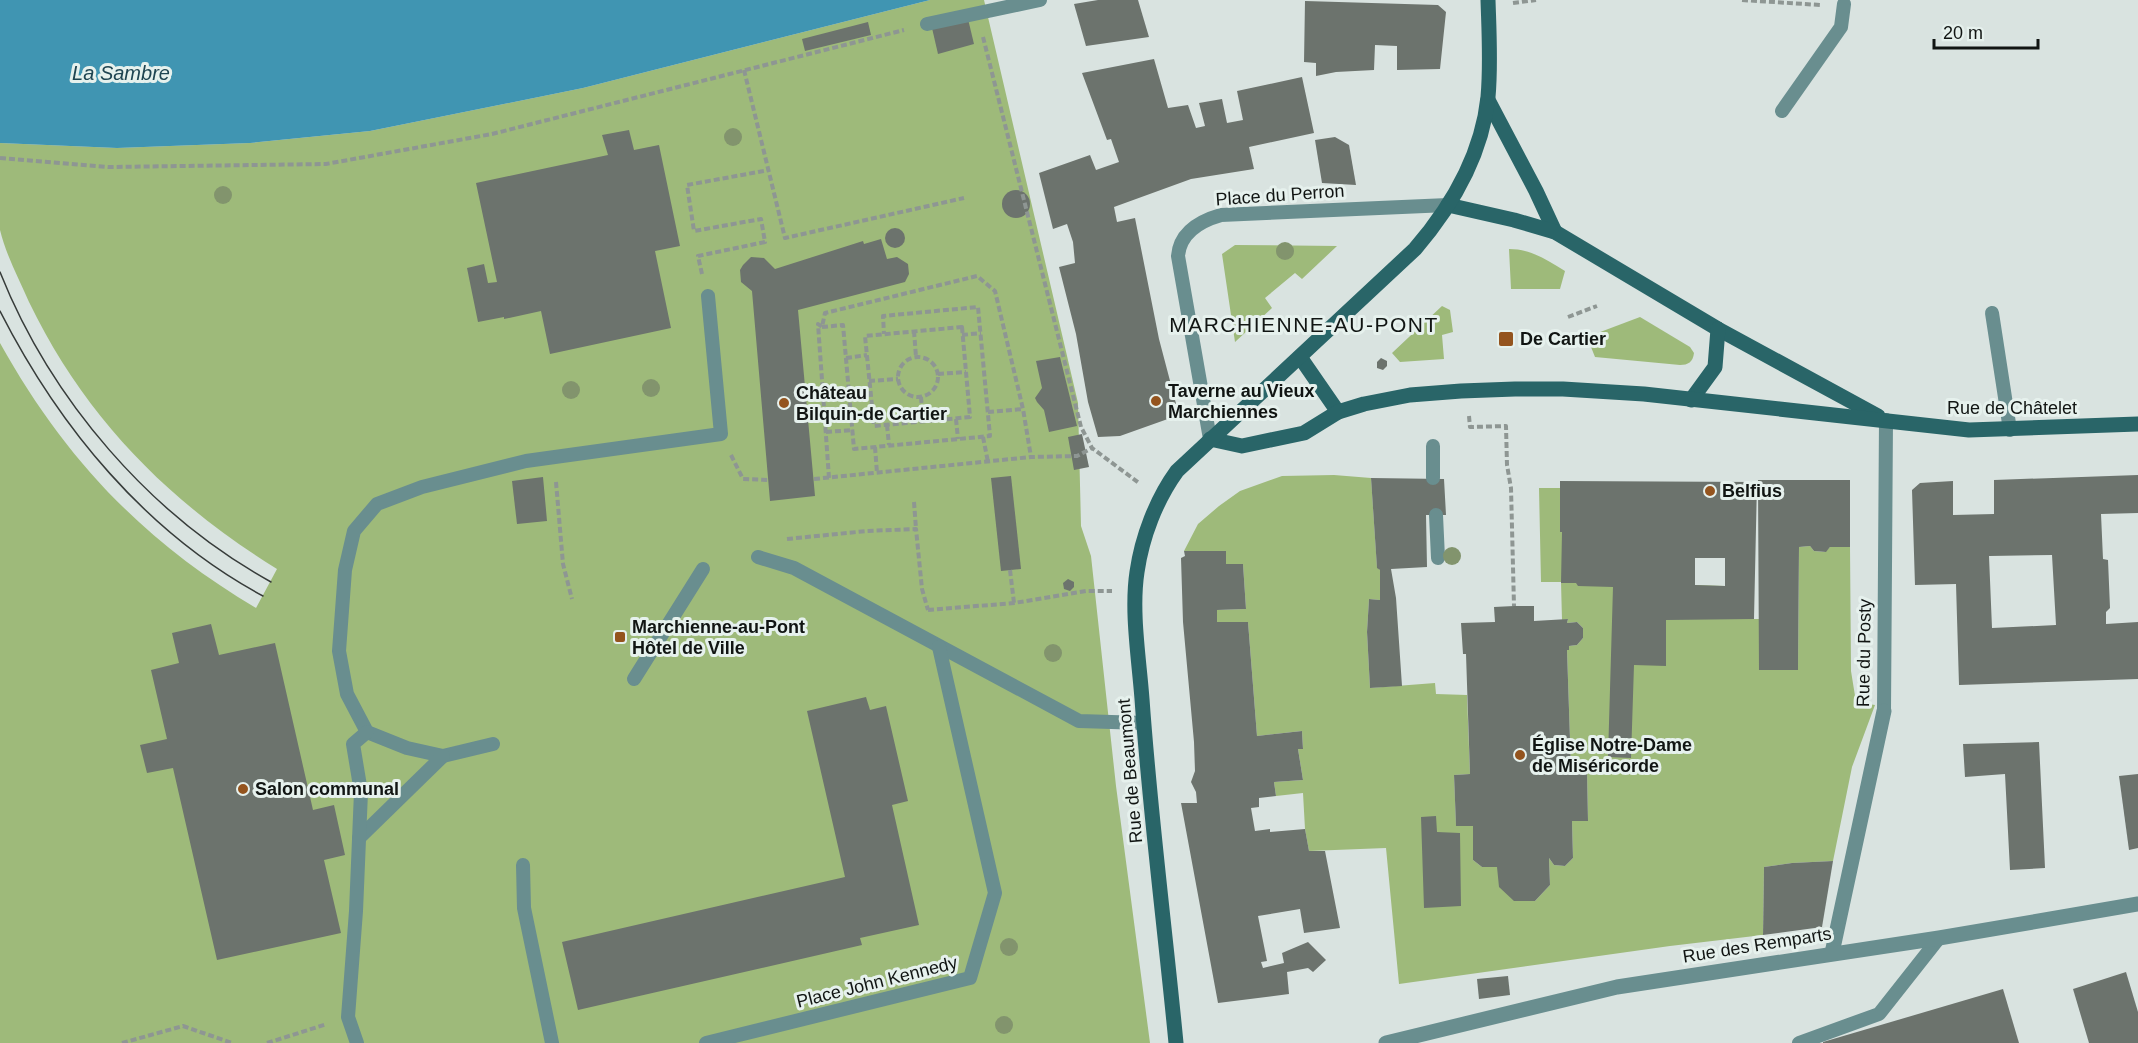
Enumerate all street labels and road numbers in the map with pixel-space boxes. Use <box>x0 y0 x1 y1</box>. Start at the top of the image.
street label: Place du Perron <box>1215 181 1345 209</box>
street label: Rue de Châtelet <box>1947 398 2077 418</box>
street label: Rue du Posty <box>1853 599 1875 707</box>
street label: Rue de Beaumont <box>1114 698 1146 844</box>
street label: Rue des Remparts <box>1681 923 1833 967</box>
street label: Place John Kennedy <box>794 952 960 1012</box>

